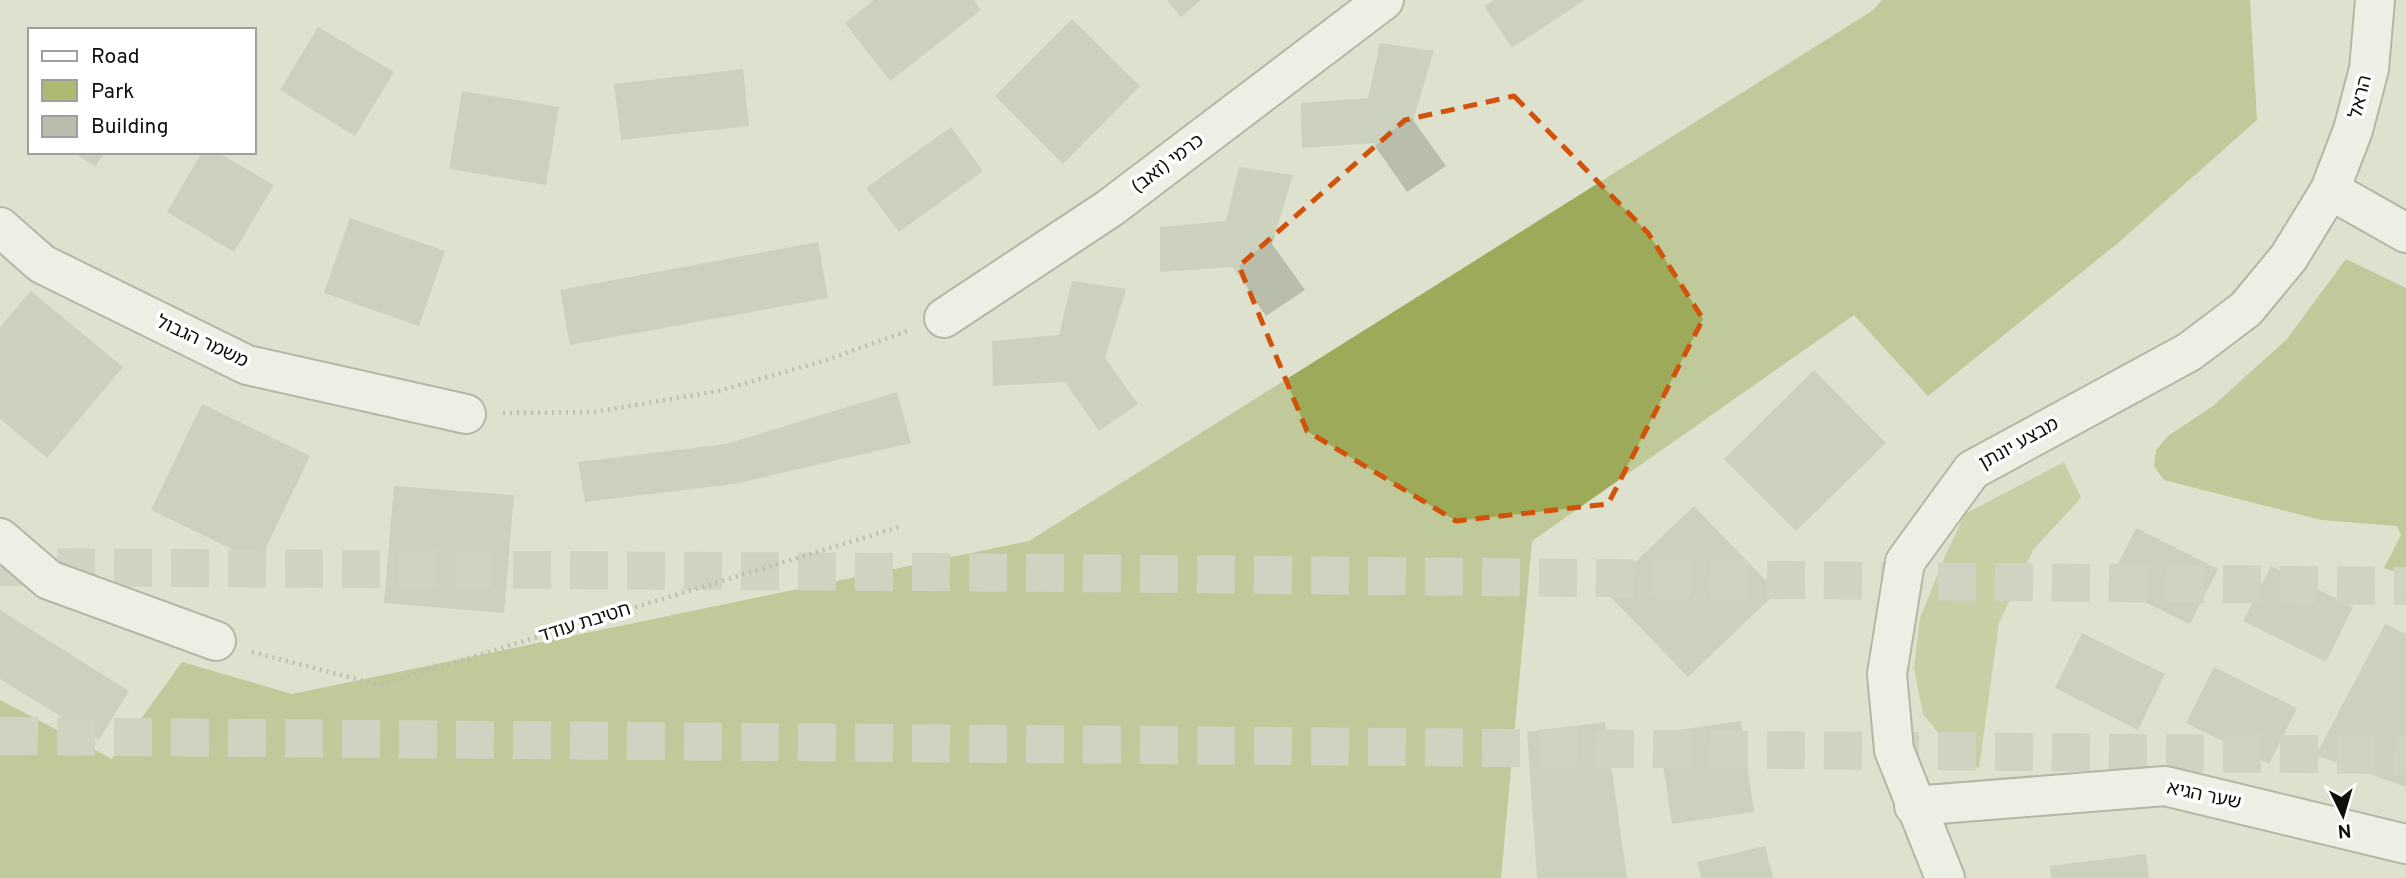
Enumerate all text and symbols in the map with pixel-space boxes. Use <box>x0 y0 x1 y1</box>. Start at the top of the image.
legend <box>28 28 256 154</box>
text: Road <box>91 44 140 71</box>
street label: הראל <box>2344 73 2378 121</box>
text: Park <box>91 79 134 106</box>
text: Building <box>91 114 169 141</box>
street label: כרמי (זאב) <box>1127 129 1209 199</box>
street label: משמר הגבול <box>152 310 252 374</box>
street label: מבצע יונתן <box>1975 412 2063 476</box>
street label: חטיבת עודד <box>536 598 634 648</box>
street label: שער הגיא <box>2165 776 2243 816</box>
north arrow <box>2308 780 2378 850</box>
text: N <box>2336 817 2352 842</box>

